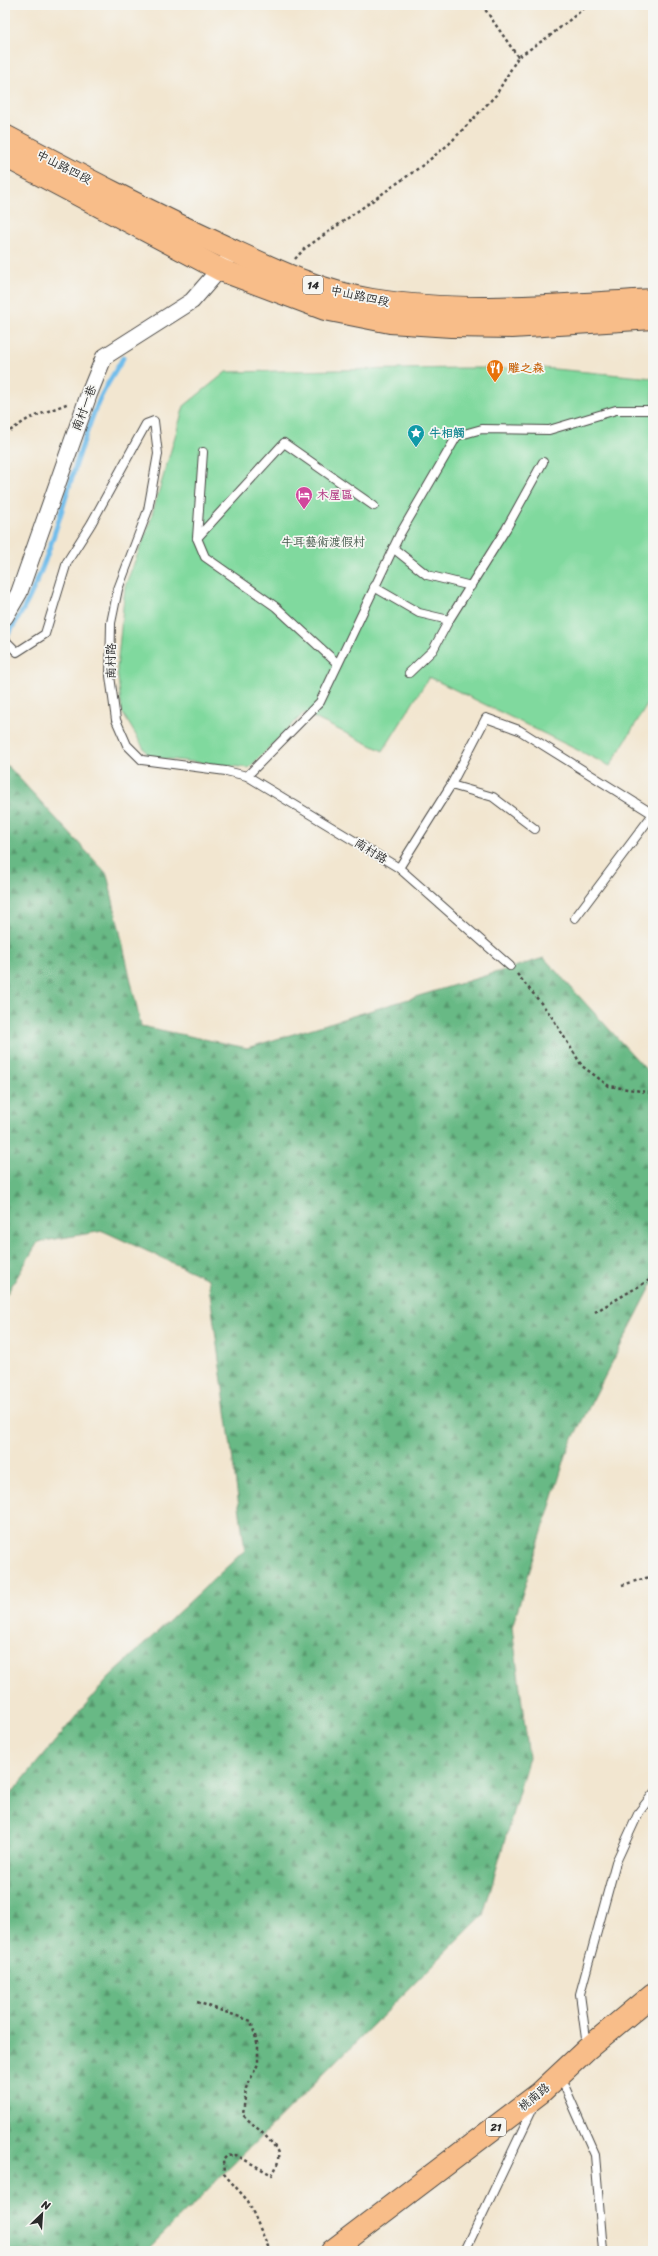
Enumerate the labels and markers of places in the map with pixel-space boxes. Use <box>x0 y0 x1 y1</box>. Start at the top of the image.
place label: 雕之森 <box>508 357 544 379</box>
restaurant icon: 雕之森 <box>485 358 505 383</box>
place label: 牛相觸 <box>429 422 465 444</box>
place icon: 牛相觸 <box>406 423 426 448</box>
place label: 木屋區 <box>317 484 353 506</box>
hotel icon: 木屋區 <box>294 485 314 510</box>

